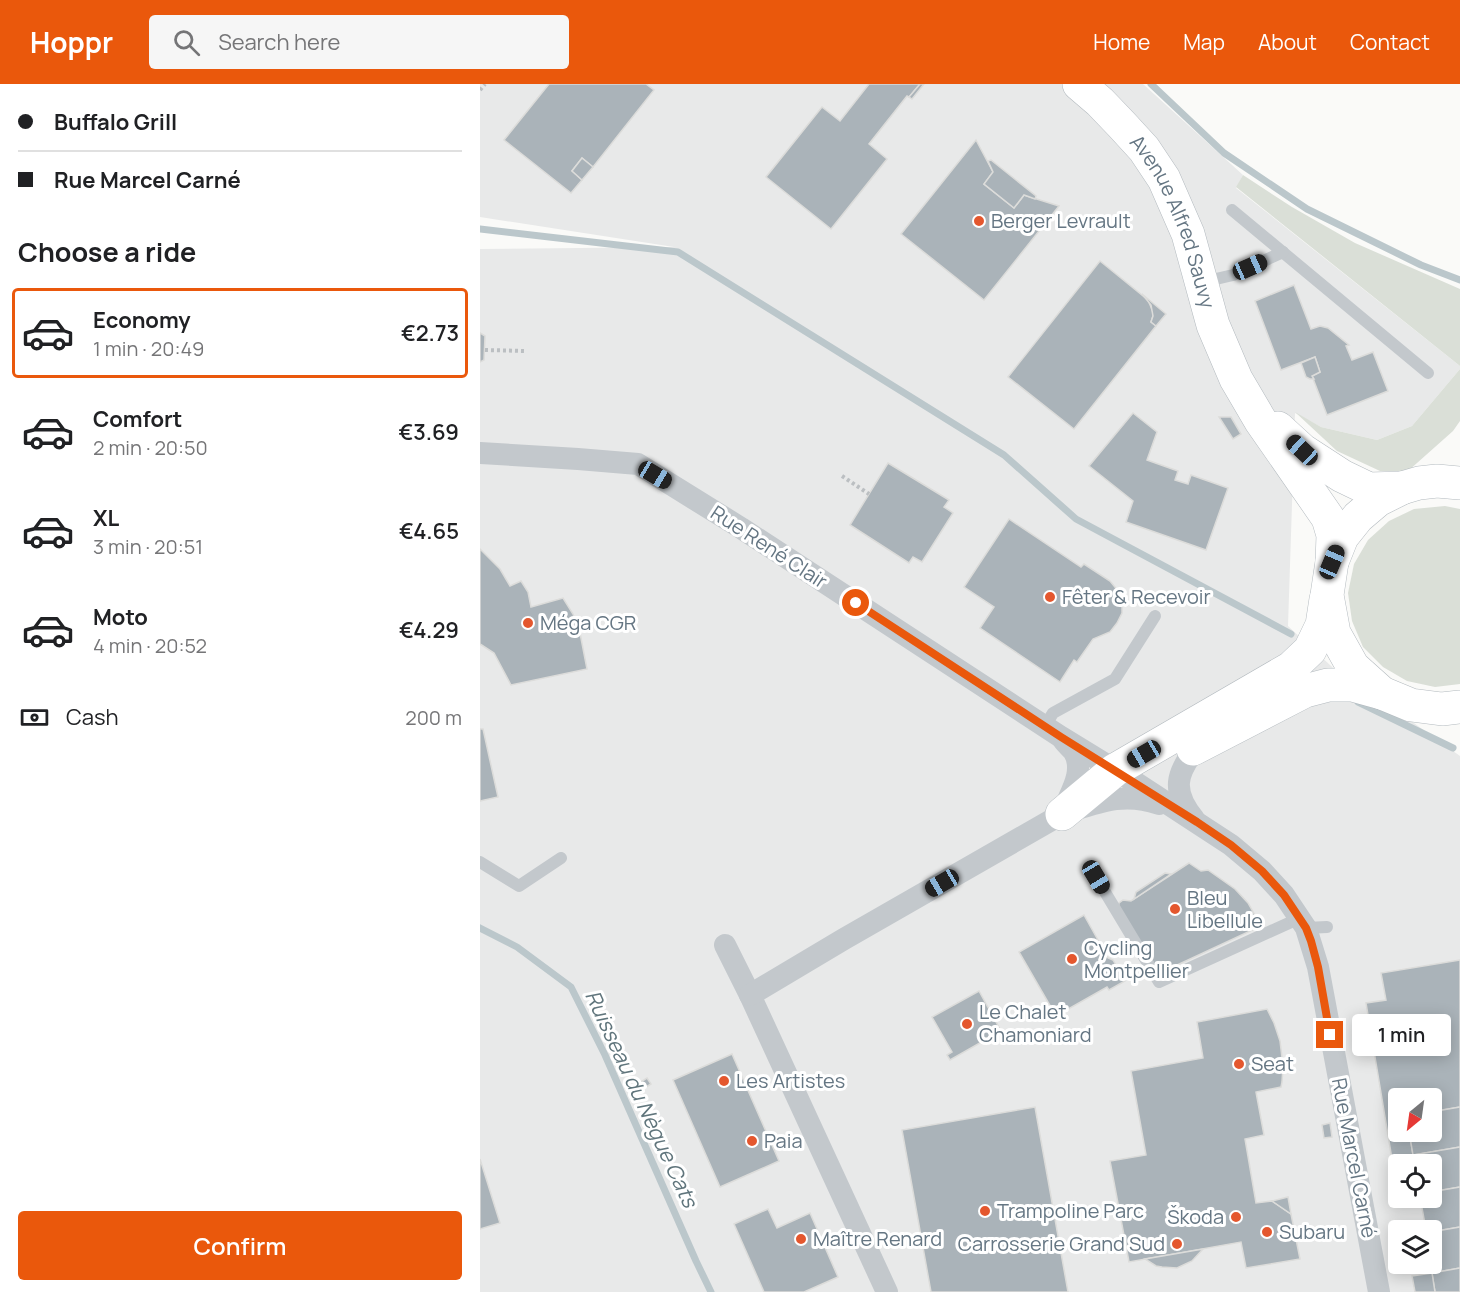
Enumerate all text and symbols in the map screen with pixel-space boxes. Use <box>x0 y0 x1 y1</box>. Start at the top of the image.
search box <box>149 15 569 69</box>
text: Hoppr <box>30 23 113 61</box>
icon: search <box>170 26 203 59</box>
text: Search here <box>218 27 340 57</box>
text: Home <box>1093 28 1150 56</box>
text: Map <box>1183 28 1225 56</box>
text: About <box>1258 28 1317 56</box>
text: Contact <box>1350 28 1430 56</box>
text: Buffalo Grill <box>54 107 177 137</box>
street label: Avenue Alfred Sauvy <box>1124 129 1222 312</box>
text: Rue Marcel Carné <box>54 165 241 195</box>
place label: Berger Levrault <box>991 207 1131 234</box>
marker: Berger Levrault <box>972 214 986 228</box>
text: Choose a ride <box>18 233 196 270</box>
car <box>1230 251 1270 283</box>
text: Economy <box>93 305 191 335</box>
icon: car <box>21 306 75 360</box>
text: €2.73 <box>401 318 459 348</box>
text: 1 min · 20:49 <box>93 335 204 362</box>
text: Comfort <box>93 404 182 434</box>
icon: car <box>21 405 75 459</box>
text: €3.69 <box>398 417 459 447</box>
car <box>1283 431 1321 469</box>
text: 2 min · 20:50 <box>93 434 208 461</box>
car <box>635 458 675 492</box>
street label: Rue René Clair <box>706 499 833 594</box>
text: XL <box>93 503 119 533</box>
icon: car <box>21 504 75 558</box>
text: €4.65 <box>399 516 459 546</box>
text: 3 min · 20:51 <box>93 533 203 560</box>
car <box>1317 542 1347 582</box>
place label: Fêter & Recevoir <box>1062 583 1211 610</box>
route start <box>842 589 869 616</box>
marker: Fêter & Recevoir <box>1043 590 1057 604</box>
text: Moto <box>93 602 148 632</box>
icon: car <box>21 603 75 657</box>
place label: Méga CGR <box>540 609 636 636</box>
text: €4.29 <box>399 615 459 645</box>
marker: Méga CGR <box>521 616 535 630</box>
text: 4 min · 20:52 <box>93 632 207 659</box>
icon: cash <box>18 701 51 734</box>
text: Cash <box>66 702 119 732</box>
text: 200 m <box>405 704 462 731</box>
car <box>1124 737 1164 771</box>
car <box>1079 857 1113 897</box>
car <box>922 866 962 900</box>
place label: Bleu Libellule <box>1187 884 1263 934</box>
marker: Bleu Libellule <box>1168 902 1182 916</box>
place label: Cycling Montpellier <box>1084 934 1189 984</box>
marker: Cycling Montpellier <box>1065 952 1079 966</box>
water label: Ruisseau du Nègue Cats <box>579 986 705 1213</box>
place label: Le Chalet Chamoniard <box>979 998 1092 1048</box>
callout: 1 min <box>1351 1014 1450 1056</box>
marker: Le Chalet Chamoniard <box>960 1017 974 1031</box>
route end <box>1316 1021 1343 1048</box>
text: 1 min <box>1378 1021 1425 1048</box>
place label: Seat <box>1251 1050 1294 1077</box>
marker: Seat <box>1232 1057 1246 1071</box>
place label: Les Artistes <box>736 1067 845 1094</box>
marker: Les Artistes <box>717 1074 731 1088</box>
street label: Rue Marcel Carné <box>1326 1076 1383 1240</box>
north arrow <box>1388 1088 1442 1142</box>
map controls <box>1388 1088 1442 1274</box>
place label: Paia <box>764 1127 803 1154</box>
marker: Paia <box>745 1134 759 1148</box>
button: locate <box>1388 1154 1442 1208</box>
place label: Trampoline Parc <box>997 1197 1144 1224</box>
place label: Škoda <box>1167 1203 1224 1230</box>
marker: Trampoline Parc <box>978 1204 992 1218</box>
marker: Škoda <box>1229 1210 1243 1224</box>
button: Confirm <box>18 1211 462 1280</box>
place label: Subaru <box>1279 1218 1345 1245</box>
button: layers <box>1388 1220 1442 1274</box>
place label: Maître Renard <box>813 1225 942 1252</box>
marker: Subaru <box>1260 1225 1274 1239</box>
place label: Carrosserie Grand Sud <box>958 1230 1165 1257</box>
marker: Maître Renard <box>794 1232 808 1246</box>
marker: Carrosserie Grand Sud <box>1170 1237 1184 1251</box>

